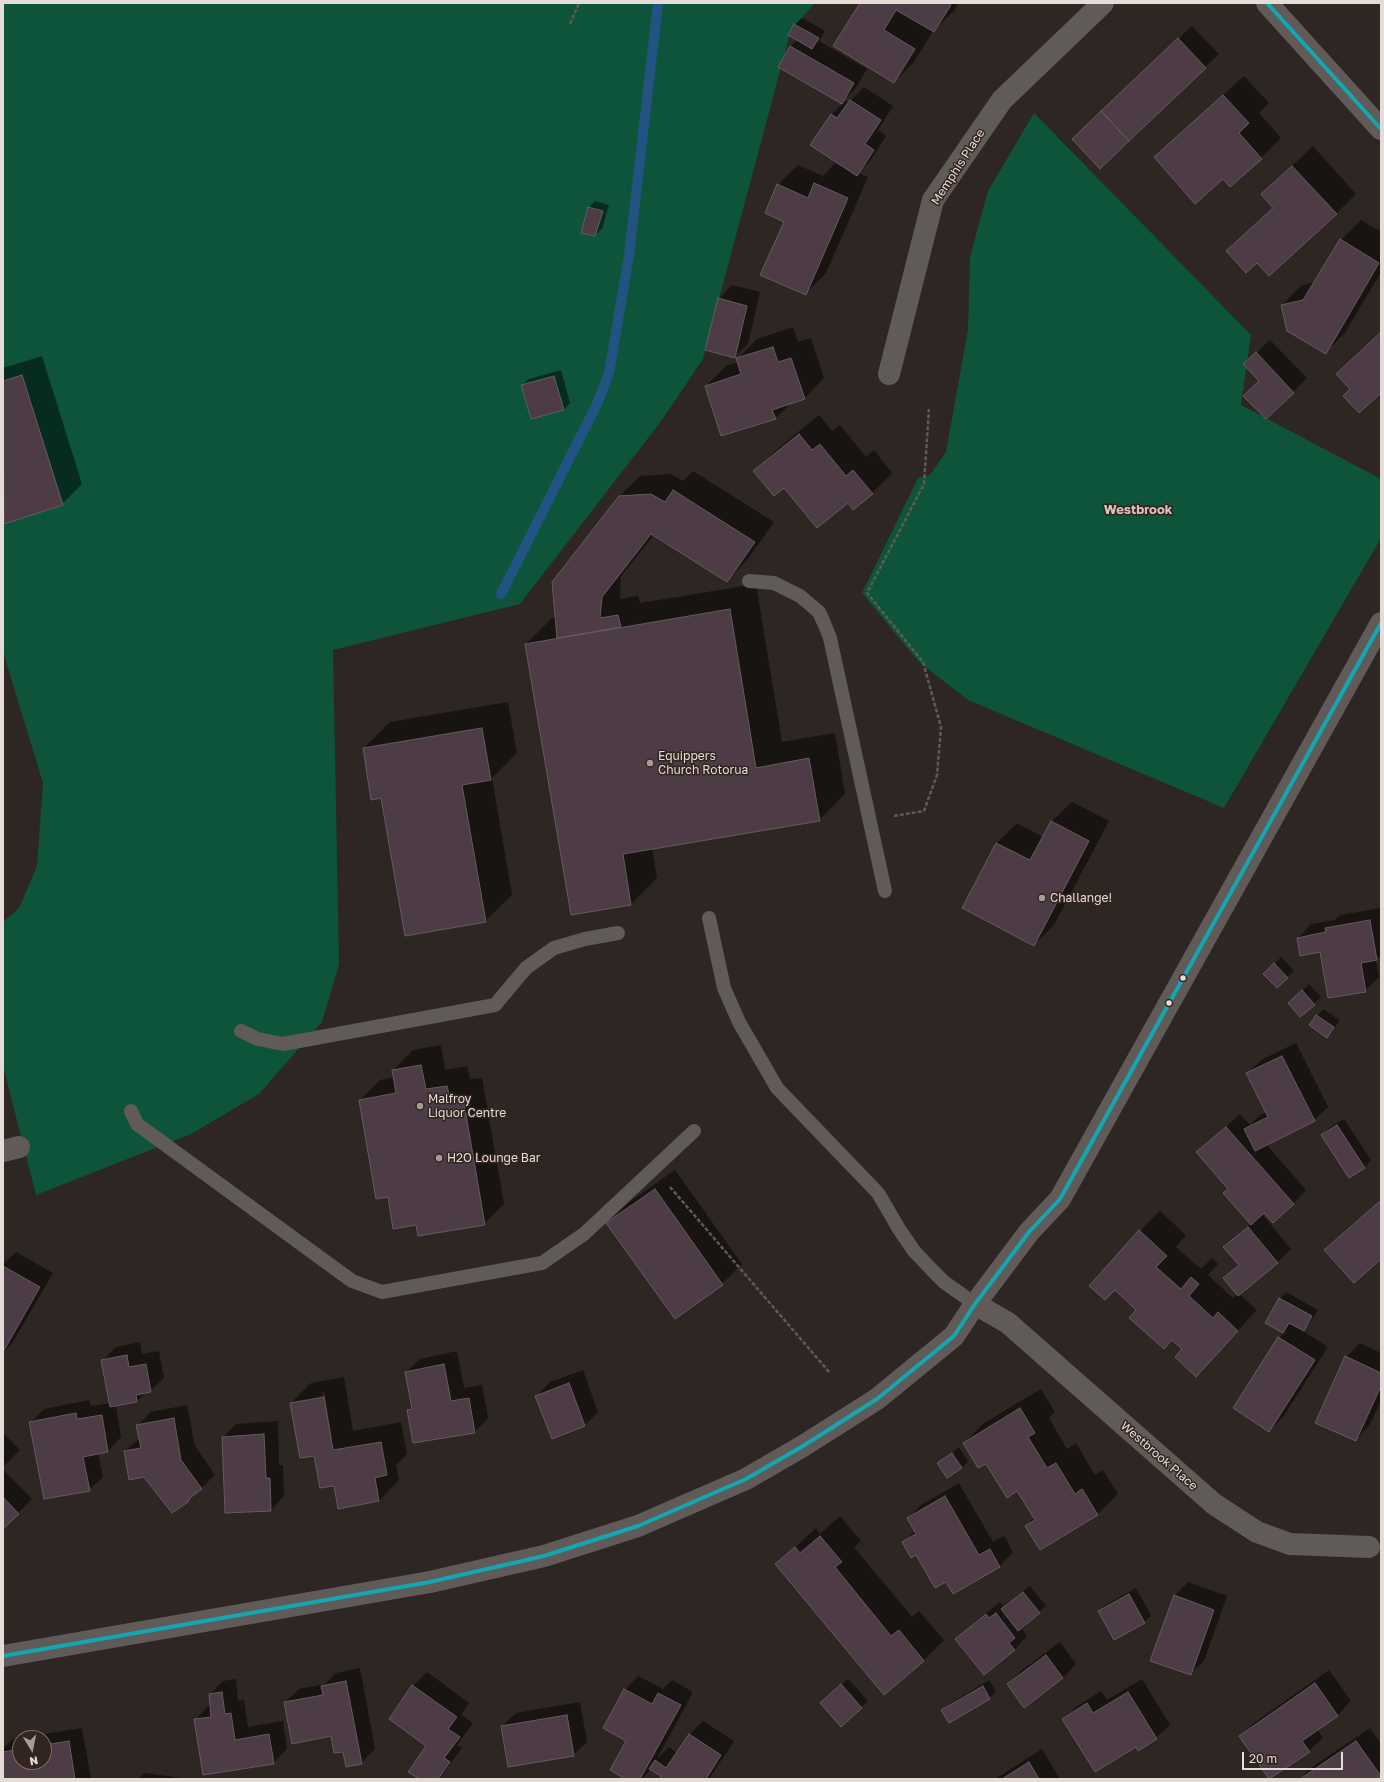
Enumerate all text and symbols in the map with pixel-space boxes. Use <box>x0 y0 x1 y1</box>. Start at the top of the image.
street label: Memphis Place <box>928 127 988 207</box>
district label: Westbrook <box>1104 502 1172 518</box>
place label: Equippers Church Rotorua <box>658 749 748 777</box>
marker: Equippers Church Rotorua <box>645 758 655 768</box>
place label: Challange! <box>1050 891 1112 905</box>
marker: Challange! <box>1037 893 1047 903</box>
unlabelled marker <box>1178 973 1188 983</box>
unlabelled marker <box>1164 998 1174 1008</box>
place label: Malfroy Liquor Centre <box>428 1092 506 1120</box>
marker: Malfroy Liquor Centre <box>415 1101 425 1111</box>
place label: H2O Lounge Bar <box>447 1151 540 1165</box>
marker: H2O Lounge Bar <box>434 1153 444 1163</box>
street label: Westbrook Place <box>1118 1419 1200 1493</box>
north arrow <box>12 1730 52 1770</box>
scale bar <box>1244 1744 1345 1770</box>
text: 20 m <box>1249 1751 1277 1766</box>
text: N <box>29 1754 39 1768</box>

